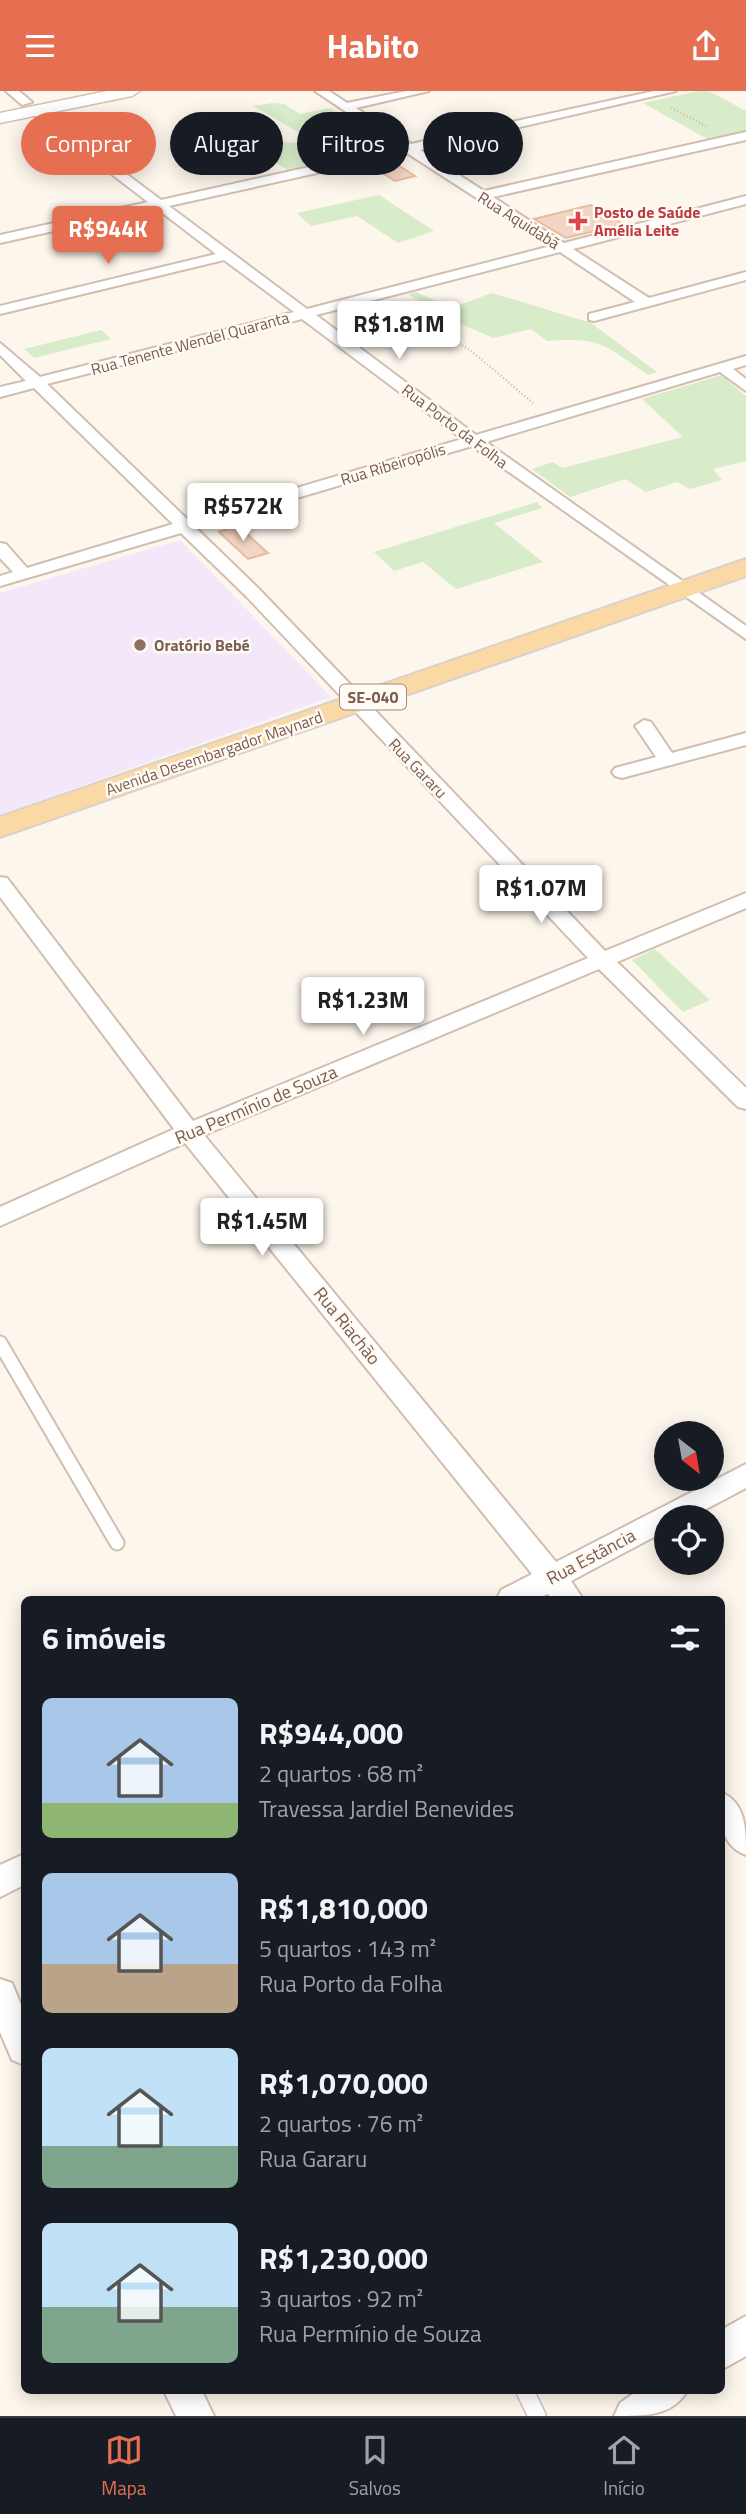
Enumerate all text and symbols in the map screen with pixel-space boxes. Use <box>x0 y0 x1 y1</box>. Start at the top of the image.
text: Habito <box>327 22 419 70</box>
icon: menu <box>21 27 59 65</box>
icon: share <box>687 27 725 65</box>
chip: Comprar <box>21 112 156 175</box>
chip: Alugar <box>170 112 283 175</box>
chip: Filtros <box>297 112 409 175</box>
chip: Novo <box>423 112 523 175</box>
street label: Rua Aquidabã <box>473 185 565 255</box>
place label: Posto de Saúde Amélia Leite <box>594 200 700 242</box>
pin: R$944K <box>51 207 165 266</box>
text: R$944K <box>68 211 148 246</box>
marker: Posto de Saúde Amélia Leite <box>568 211 588 231</box>
pin: R$1.81M <box>334 301 464 361</box>
street label: Rua Tenente Wendel Quaranta <box>88 305 292 381</box>
text: R$1.81M <box>353 306 445 341</box>
street label: Rua Porto da Folha <box>397 378 513 474</box>
street label: Rua Ribeiropólis <box>338 437 448 491</box>
pin: R$572K <box>186 483 300 543</box>
text: R$572K <box>203 488 283 523</box>
place label: Oratório Bebé <box>154 633 250 657</box>
marker: Oratório Bebé <box>132 637 148 653</box>
road number: SE-040 <box>340 685 406 709</box>
street label: Avenida Desembargador Maynard <box>102 705 326 801</box>
street label: Rua Gararu <box>383 733 453 803</box>
pin: R$1.07M <box>476 865 606 925</box>
text: R$1.07M <box>495 870 587 905</box>
pin: R$1.23M <box>298 977 428 1037</box>
text: R$1.23M <box>317 982 409 1017</box>
street label: Rua Permínio de Souza <box>170 1058 341 1151</box>
pin: R$1.45M <box>197 1199 327 1258</box>
text: R$1.45M <box>216 1203 308 1238</box>
street label: Rua Riachão <box>307 1281 387 1371</box>
north arrow <box>654 1421 724 1491</box>
map controls <box>654 1421 724 1575</box>
button: locate <box>654 1505 724 1575</box>
street label: Rua Estância <box>541 1522 640 1591</box>
text: 6 imóveis <box>42 1615 166 1661</box>
icon: filters <box>666 1619 704 1657</box>
text: R$944,000 <box>259 1710 403 1756</box>
icon: home <box>98 1726 182 1810</box>
text: 2 quartos · 68 m² <box>259 1756 423 1791</box>
text: Travessa Jardiel Benevides <box>259 1791 514 1826</box>
text: R$1,810,000 <box>259 1885 428 1931</box>
icon: home <box>98 1901 182 1985</box>
text: 5 quartos · 143 m² <box>259 1931 436 1966</box>
text: Rua Porto da Folha <box>259 1966 443 2001</box>
text: R$1,070,000 <box>259 2060 428 2106</box>
icon: home <box>98 2076 182 2160</box>
text: 2 quartos · 76 m² <box>259 2106 423 2141</box>
text: Rua Gararu <box>259 2141 367 2176</box>
text: R$1,230,000 <box>259 2235 428 2281</box>
icon: home <box>98 2251 182 2335</box>
text: 3 quartos · 92 m² <box>259 2281 423 2316</box>
text: Rua Permínio de Souza <box>259 2316 482 2351</box>
tab: Mapa <box>101 2431 146 2502</box>
tab: Salvos <box>349 2431 401 2502</box>
tab: Início <box>603 2431 645 2502</box>

